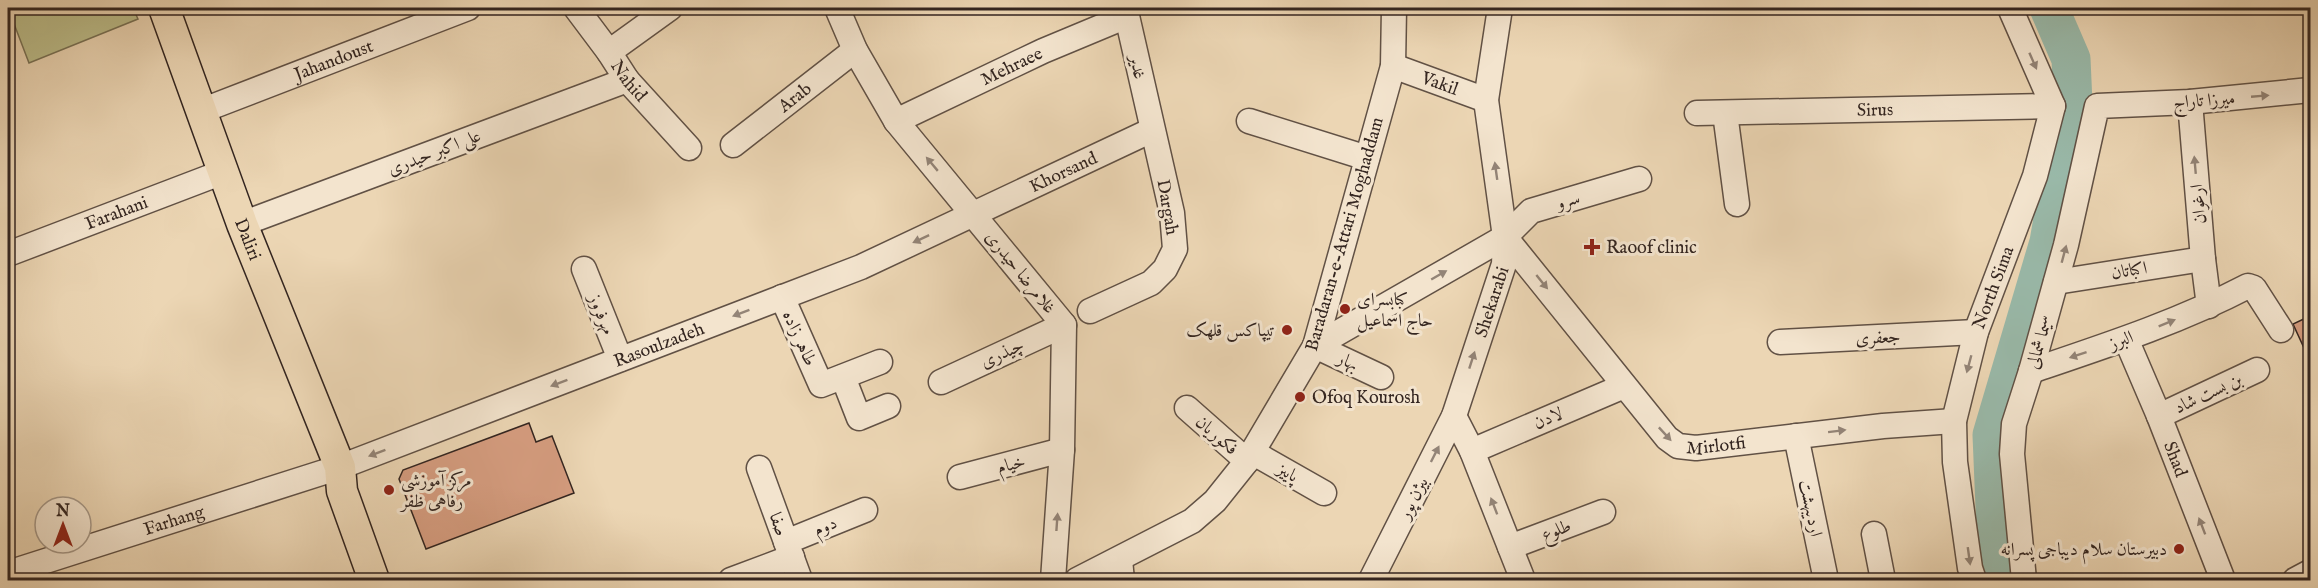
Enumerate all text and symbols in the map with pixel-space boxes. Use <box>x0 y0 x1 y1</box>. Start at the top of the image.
street label: Jahandoust <box>289 36 377 88</box>
street label: Mehraee <box>978 43 1047 92</box>
street label: غدیر <box>1122 51 1150 81</box>
one-way arrow <box>2029 52 2039 70</box>
street label: Nahid <box>604 56 652 108</box>
street label: Vakil <box>1417 67 1461 102</box>
street label: Arab <box>773 78 817 119</box>
street label: میرزا تاراج <box>2172 88 2236 118</box>
one-way arrow <box>2250 91 2269 101</box>
street label: Sirus <box>1857 99 1893 123</box>
street label: Baradaran-e-Attari Moghaddam <box>1301 115 1390 354</box>
street label: علی اکبر حیدری <box>385 125 484 182</box>
street label: Khorsand <box>1026 147 1102 199</box>
one-way arrow <box>2190 155 2200 174</box>
one-way arrow <box>926 157 939 172</box>
one-way arrow <box>1491 161 1500 180</box>
street label: Dargah <box>1150 178 1183 237</box>
street label: ارغوان <box>2186 183 2213 225</box>
street label: سرو <box>1552 187 1583 216</box>
street label: Farahani <box>82 192 152 236</box>
street label: Daliri <box>228 215 266 264</box>
street label: غلامرضا حیدری <box>979 227 1060 319</box>
one-way arrow <box>913 235 930 244</box>
place label: Raoof clinic <box>1606 237 1697 260</box>
marker: Raoof clinic <box>1583 238 1601 256</box>
street label: North Sima <box>1968 243 2020 333</box>
one-way arrow <box>2060 244 2069 262</box>
street label: اکباتان <box>2110 257 2149 286</box>
street label: Shekarabi <box>1471 264 1515 341</box>
one-way arrow <box>1431 269 1447 280</box>
one-way arrow <box>1535 275 1547 290</box>
street label: مهرفروز <box>581 289 619 338</box>
place label: کبابسرای حاج اسماعیل <box>1357 289 1433 336</box>
marker: کبابسرای حاج اسماعیل <box>1338 302 1352 316</box>
street label: طاهر زاده <box>776 307 821 370</box>
one-way arrow <box>732 309 750 318</box>
street label: سیما شمالی <box>2022 313 2059 372</box>
street label: Rasoulzadeh <box>611 318 708 374</box>
one-way arrow <box>2158 318 2176 327</box>
place label: تیپاکس قلهک <box>1186 320 1275 343</box>
marker: تیپاکس قلهک <box>1280 323 1294 337</box>
street label: جعفری <box>1855 326 1901 351</box>
street label: البرز <box>2104 326 2137 357</box>
street label: چیذری <box>977 334 1028 374</box>
street label: بهار <box>1331 347 1362 377</box>
one-way arrow <box>1468 351 1478 369</box>
one-way arrow <box>2069 351 2087 360</box>
one-way arrow <box>1963 355 1973 373</box>
street label: بن بست شاد <box>2171 368 2247 420</box>
one-way arrow <box>550 378 568 388</box>
place label: Ofoq Kourosh <box>1312 387 1420 410</box>
marker: Ofoq Kourosh <box>1293 390 1307 404</box>
street label: لادن <box>1530 403 1567 436</box>
street label: فکوریان <box>1190 411 1242 461</box>
one-way arrow <box>1657 426 1671 440</box>
one-way arrow <box>1828 426 1847 436</box>
street label: Mirlotfi <box>1685 432 1747 462</box>
street label: Shad <box>2157 439 2192 481</box>
one-way arrow <box>1431 445 1440 462</box>
one-way arrow <box>368 448 386 458</box>
street label: خیام <box>995 451 1029 483</box>
street label: پاییز <box>1271 457 1303 489</box>
place label: مرکز آموزشی رفاهی ظفر <box>399 470 471 514</box>
street label: بیژن پور <box>1393 474 1435 525</box>
street label: اردیبهشت <box>1792 478 1827 539</box>
marker: مرکز آموزشی رفاهی ظفر <box>382 483 396 497</box>
north arrow <box>33 495 93 555</box>
one-way arrow <box>1489 497 1499 515</box>
street label: Farhang <box>141 501 208 542</box>
text: N <box>55 502 70 522</box>
street label: صفا <box>763 510 792 539</box>
street label: دوم <box>810 512 842 545</box>
one-way arrow <box>1052 513 1062 532</box>
street label: طلوع <box>1538 515 1575 549</box>
one-way arrow <box>2197 517 2206 535</box>
place label: دبیرستان سلام دیباجی پسرانه <box>2000 539 2167 565</box>
marker: دبیرستان سلام دیباجی پسرانه <box>2172 542 2186 556</box>
one-way arrow <box>1964 546 1973 565</box>

